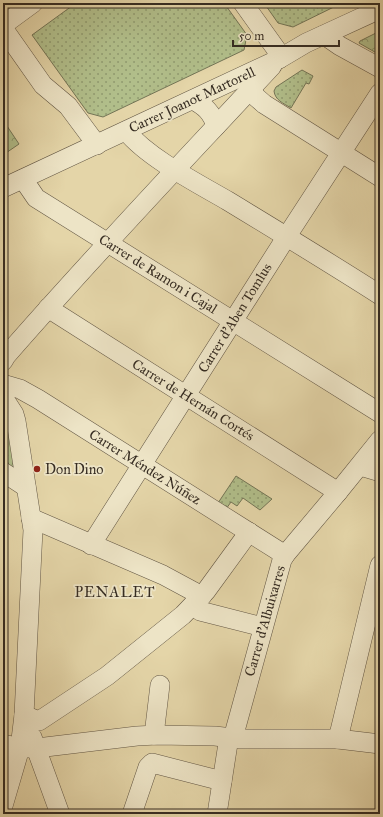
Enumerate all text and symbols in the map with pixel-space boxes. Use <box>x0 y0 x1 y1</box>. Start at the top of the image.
scale bar <box>233 22 339 48</box>
text: 50 m <box>239 29 264 43</box>
street label: Carrer Joanot Martorell <box>126 63 258 138</box>
street label: Carrer de Ramon i Cajal <box>96 231 221 317</box>
street label: Carrer d'Aben Tomlus <box>194 260 276 376</box>
street label: Carrer de Hernán Cortés <box>129 355 257 445</box>
street label: Carrer Méndez Núñez <box>86 426 205 509</box>
place label: Don Dino <box>45 461 103 478</box>
marker: Don Dino <box>32 464 42 474</box>
street label: Carrer d'Albuixarres <box>241 564 289 678</box>
district label: PENALET <box>74 583 156 601</box>

